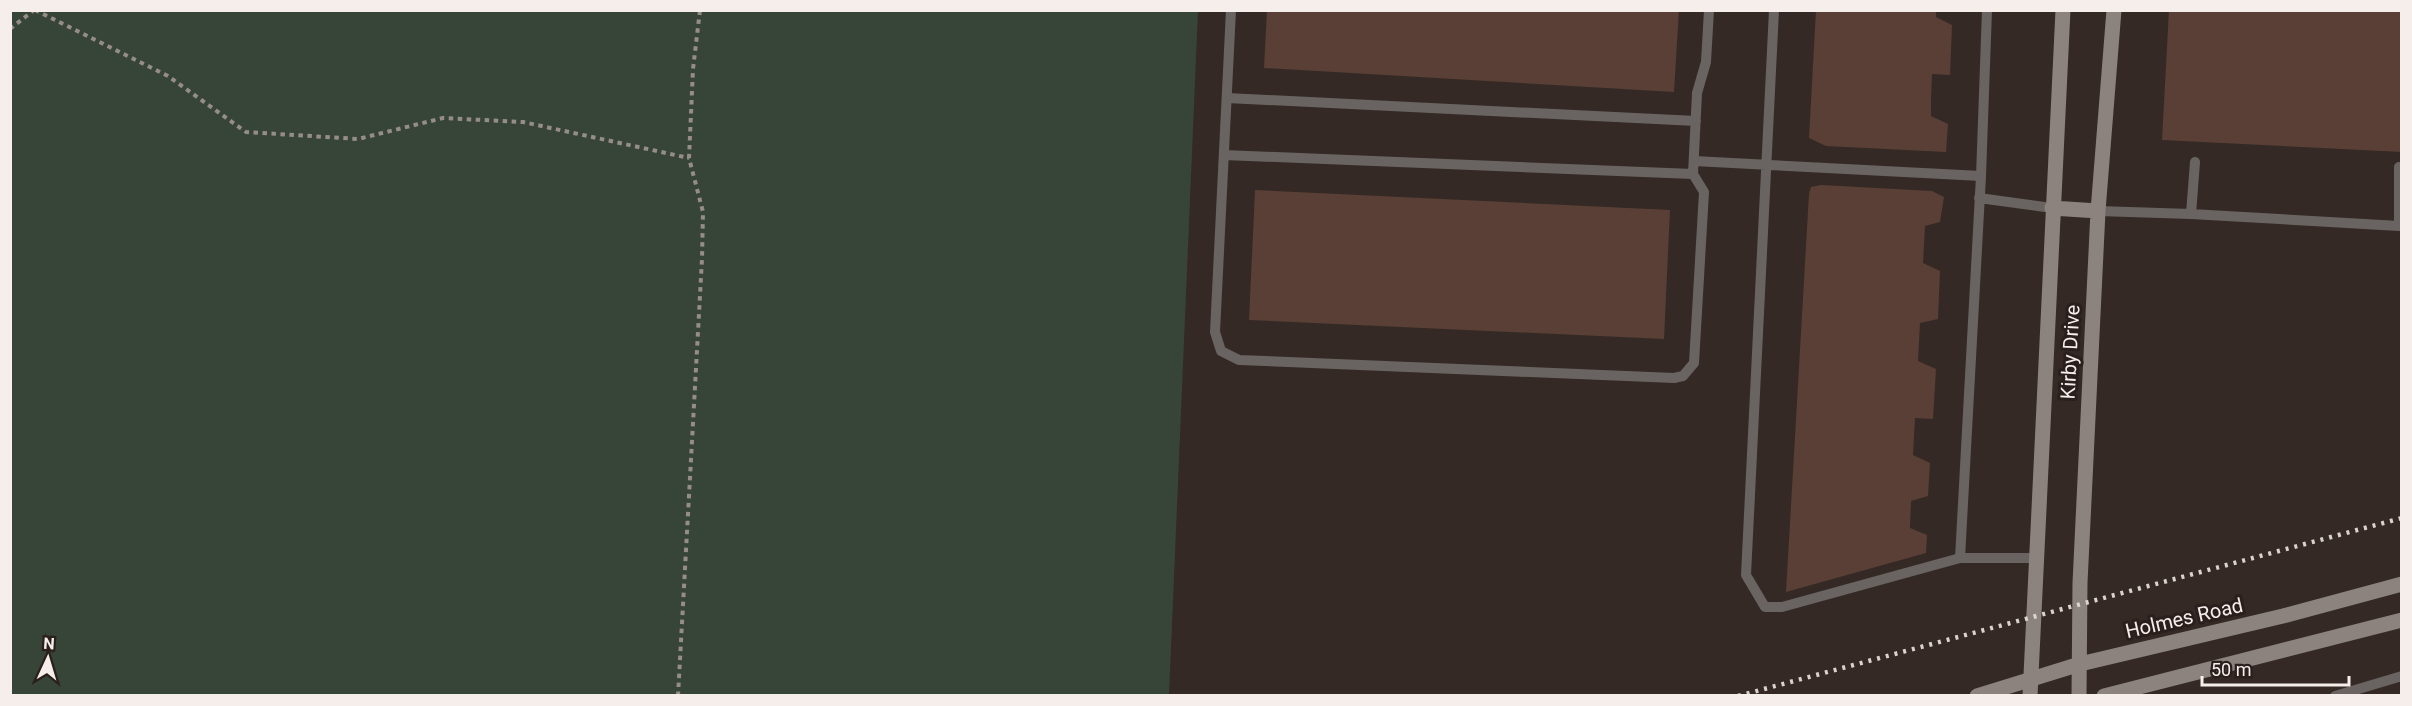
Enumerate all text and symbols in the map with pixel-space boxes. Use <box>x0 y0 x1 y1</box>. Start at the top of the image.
street label: Kirby Drive <box>2056 304 2084 400</box>
street label: Holmes Road <box>2123 593 2245 643</box>
north arrow <box>18 628 78 688</box>
text: N <box>43 634 55 653</box>
scale bar <box>2202 649 2349 687</box>
text: 50 m <box>2211 659 2251 680</box>

